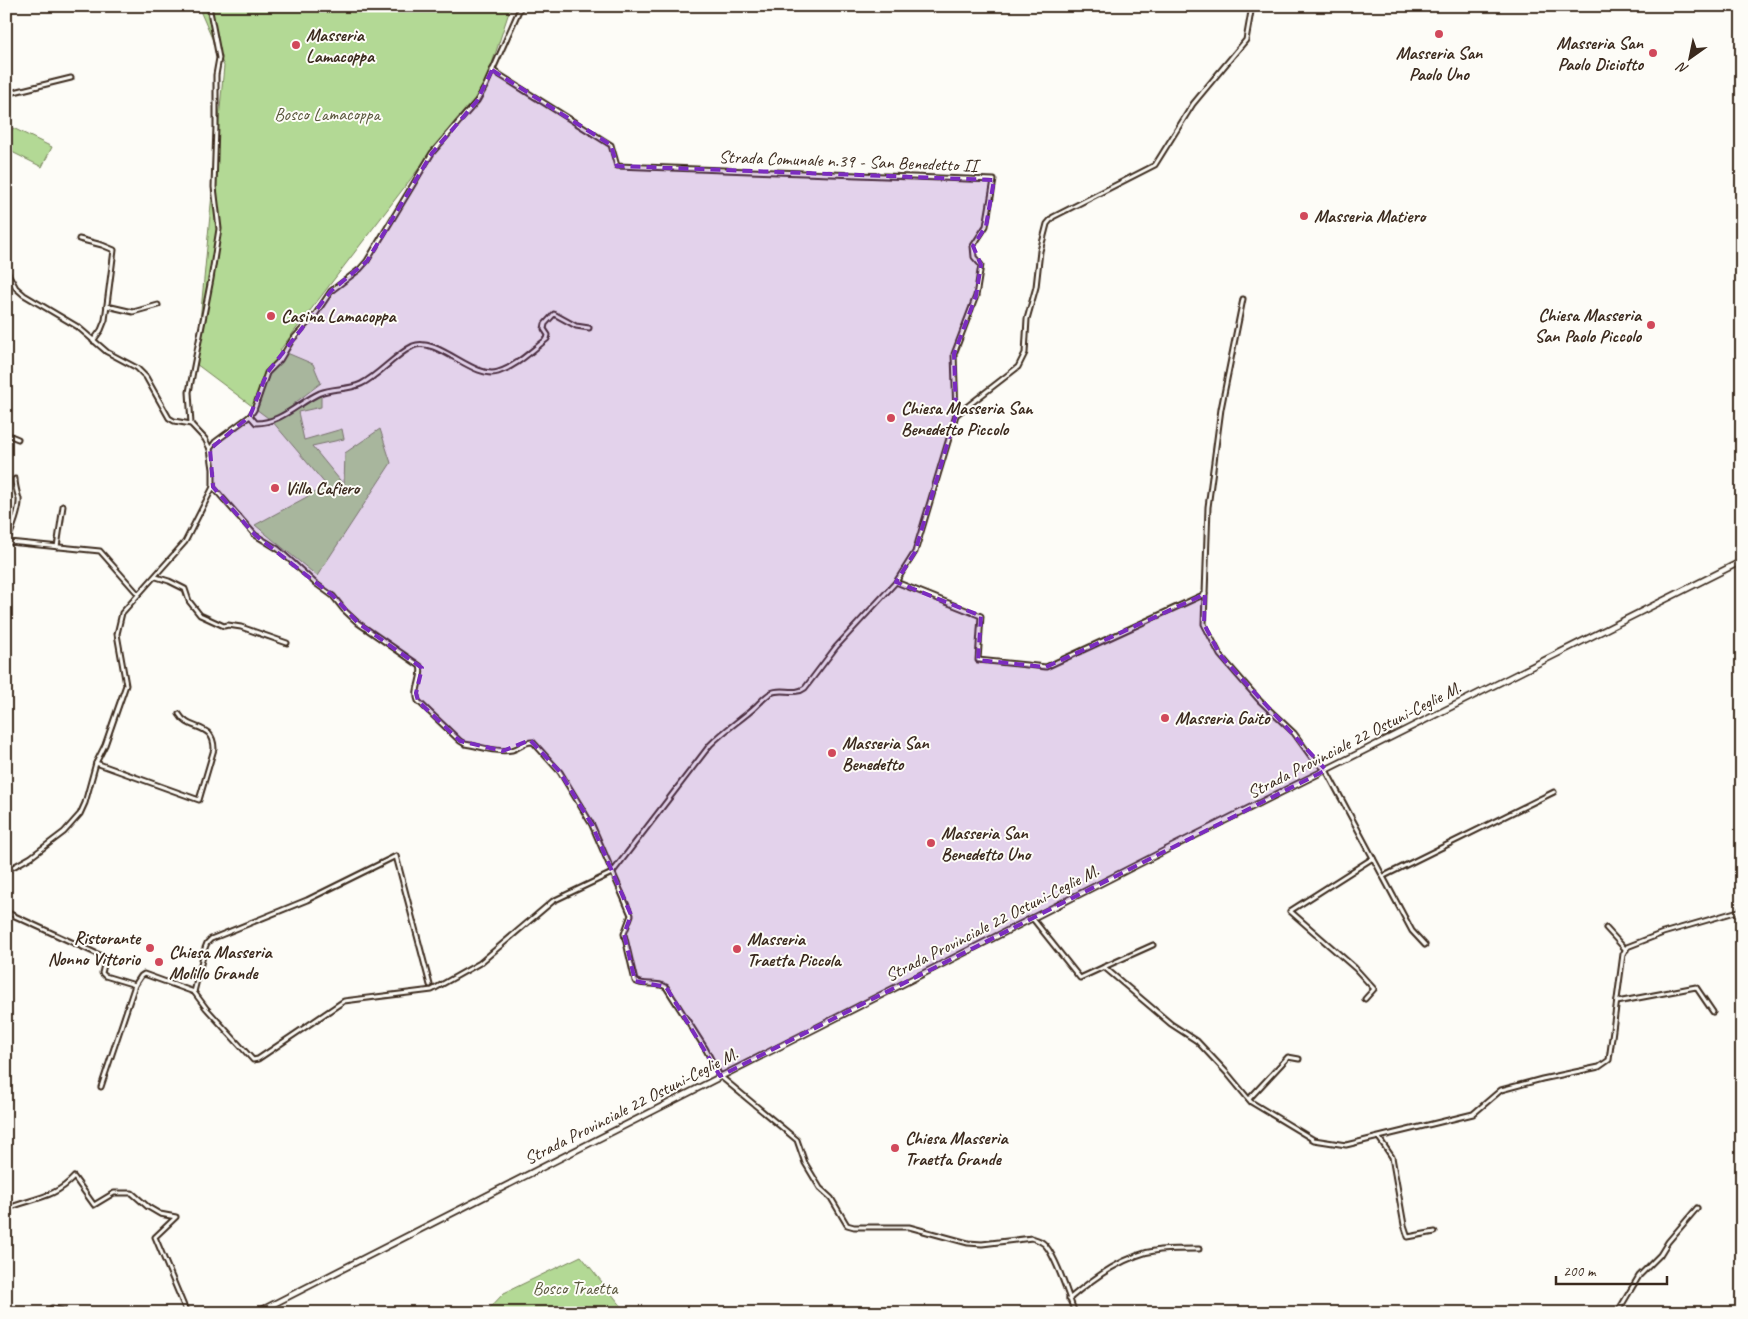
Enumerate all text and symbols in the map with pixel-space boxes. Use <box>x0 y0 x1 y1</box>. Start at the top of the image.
place label: Masseria Lamacoppa <box>306 24 376 67</box>
marker: Masseria San Paolo Uno <box>1433 28 1445 40</box>
place label: Masseria San Paolo Diciotto <box>1556 32 1644 75</box>
north arrow <box>1666 32 1716 82</box>
marker: Masseria Lamacoppa <box>290 39 302 51</box>
place label: Masseria San Paolo Uno <box>1396 42 1483 85</box>
marker: Masseria San Paolo Diciotto <box>1647 47 1659 59</box>
text: N <box>1673 58 1691 78</box>
park label: Bosco Lamacoppa <box>274 103 381 125</box>
street label: Strada Comunale n.39 - San Benedetto II <box>718 145 982 177</box>
place label: Masseria Matiero <box>1314 205 1427 227</box>
marker: Masseria Matiero <box>1298 210 1310 222</box>
place label: Chiesa Masseria San Paolo Piccolo <box>1535 304 1643 347</box>
place label: Casina Lamacoppa <box>281 305 398 327</box>
marker: Casina Lamacoppa <box>265 310 277 322</box>
marker: Chiesa Masseria San Paolo Piccolo <box>1645 319 1657 331</box>
place label: Chiesa Masseria San Benedetto Piccolo <box>901 397 1034 440</box>
marker: Chiesa Masseria San Benedetto Piccolo <box>885 412 897 424</box>
place label: Villa Cafiero <box>285 477 361 499</box>
marker: Villa Cafiero <box>269 482 281 494</box>
street label: Strada Provinciale 22 Ostuni-Ceglie M. <box>1244 676 1465 804</box>
place label: Masseria Gaito <box>1175 707 1271 729</box>
marker: Masseria Gaito <box>1159 712 1171 724</box>
place label: Masseria San Benedetto <box>842 732 929 775</box>
marker: Masseria San Benedetto <box>826 747 838 759</box>
place label: Masseria San Benedetto Uno <box>941 822 1032 865</box>
marker: Masseria San Benedetto Uno <box>925 837 937 849</box>
street label: Strada Provinciale 22 Ostuni-Ceglie M. <box>882 859 1103 987</box>
place label: Ristorante Nonno Vittorio <box>48 927 142 970</box>
place label: Masseria Traetta Piccola <box>747 928 842 971</box>
place label: Chiesa Masseria Molillo Grande <box>169 941 274 984</box>
marker: Ristorante Nonno Vittorio <box>144 942 156 954</box>
marker: Masseria Traetta Piccola <box>731 943 743 955</box>
marker: Chiesa Masseria Molillo Grande <box>153 956 165 968</box>
street label: Strada Provinciale 22 Ostuni-Ceglie M. <box>521 1042 742 1170</box>
place label: Chiesa Masseria Traetta Grande <box>905 1127 1010 1170</box>
marker: Chiesa Masseria Traetta Grande <box>889 1142 901 1154</box>
scale bar <box>1556 1254 1667 1286</box>
text: 200 m <box>1563 1262 1597 1281</box>
park label: Bosco Traetta <box>533 1277 619 1299</box>

